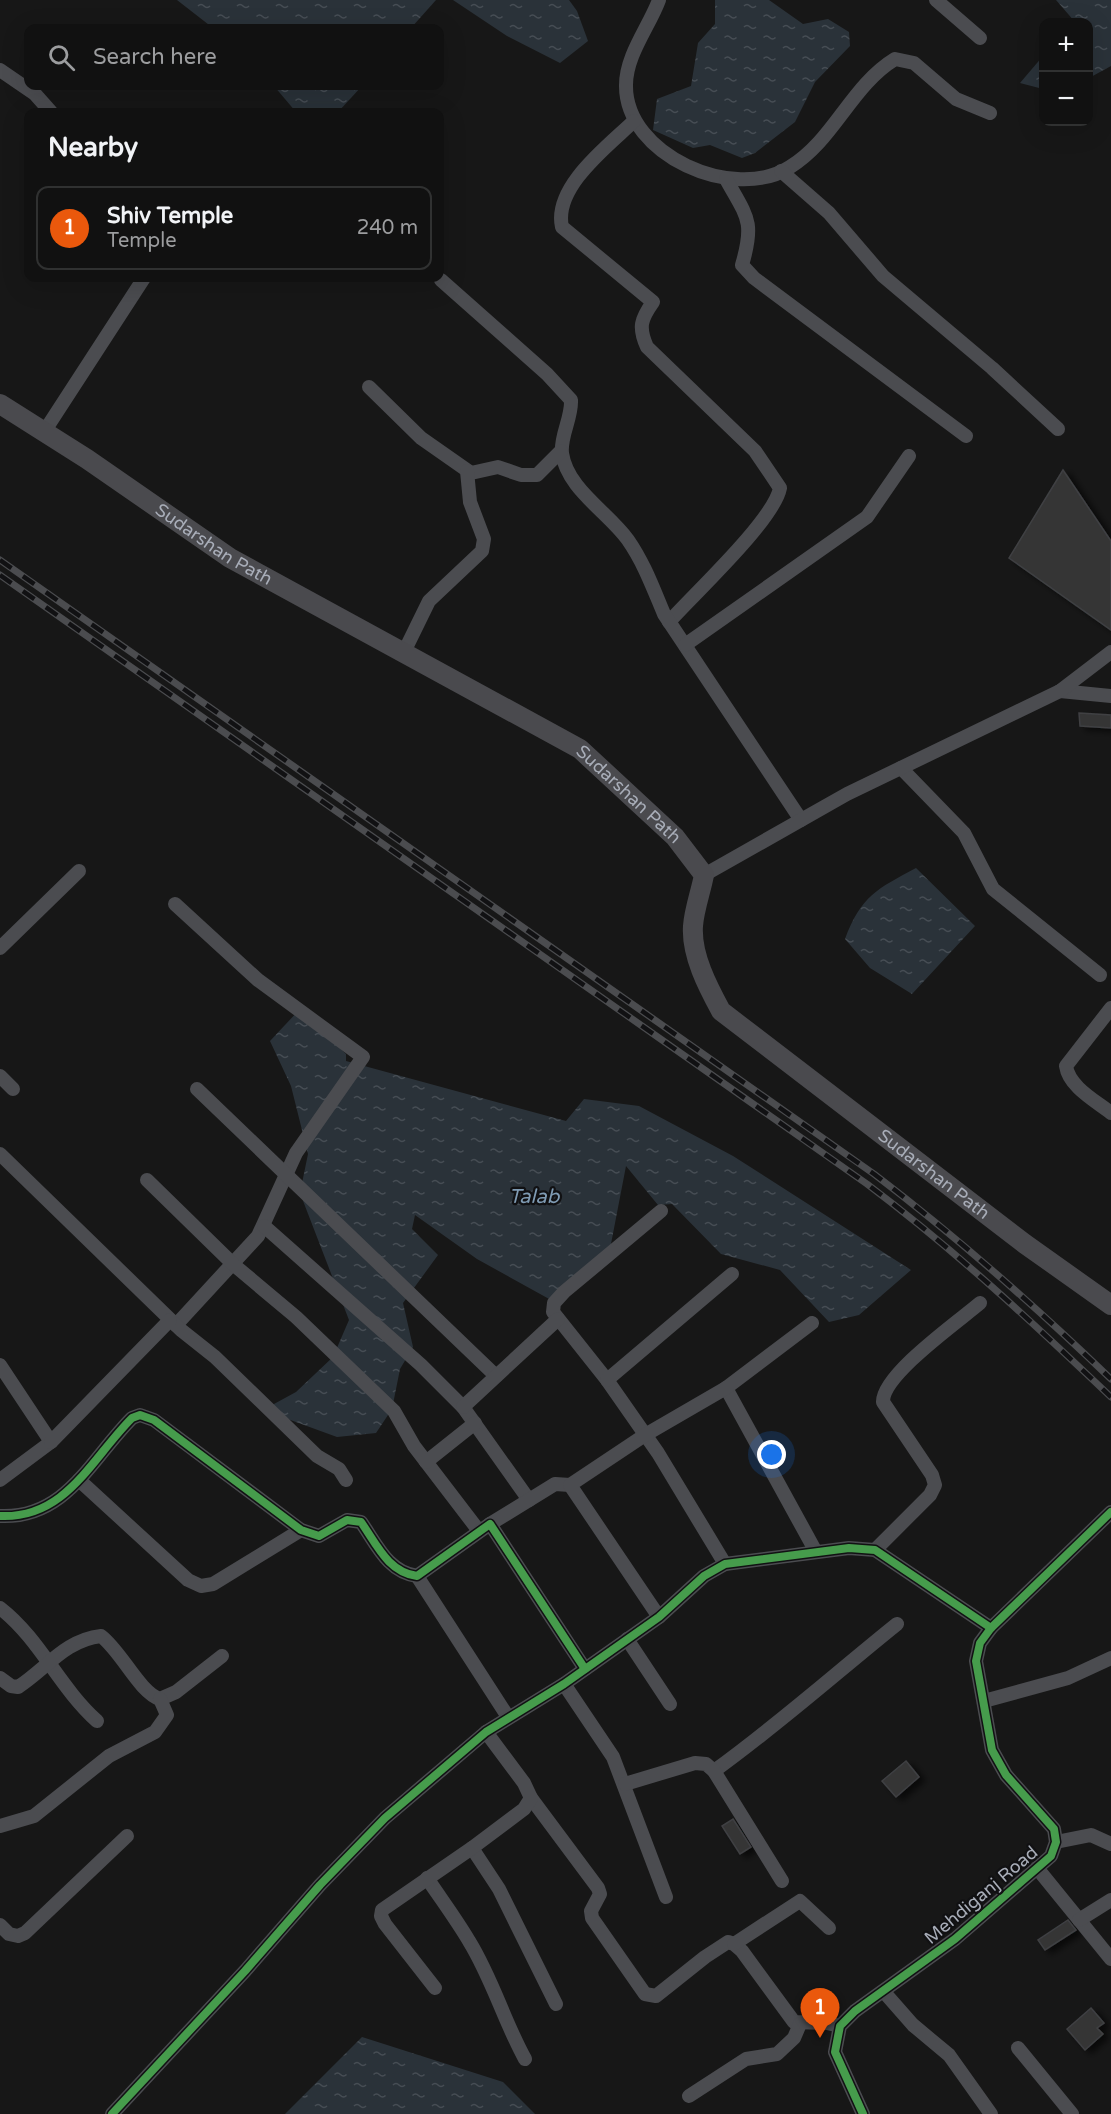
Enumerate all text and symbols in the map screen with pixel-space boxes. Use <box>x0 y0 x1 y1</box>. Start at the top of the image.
map controls <box>1039 18 1093 126</box>
button: + <box>1039 18 1093 72</box>
search box <box>24 24 444 90</box>
icon: search <box>45 41 78 74</box>
text: Search here <box>93 44 217 70</box>
button: − <box>1039 72 1093 126</box>
text: Nearby <box>48 132 138 163</box>
text: Shiv Temple <box>107 203 233 229</box>
text: 1 <box>63 216 76 240</box>
text: 240 m <box>357 216 418 240</box>
text: Temple <box>107 229 177 253</box>
street label: Sudarshan Path <box>151 499 276 590</box>
street label: Sudarshan Path <box>572 740 686 848</box>
street label: Sudarshan Path <box>874 1124 994 1224</box>
water label: Talab <box>509 1185 561 1209</box>
your location <box>757 1440 786 1469</box>
street label: Mehdiganj Road <box>920 1841 1042 1949</box>
pin: 1 <box>800 1988 840 2038</box>

